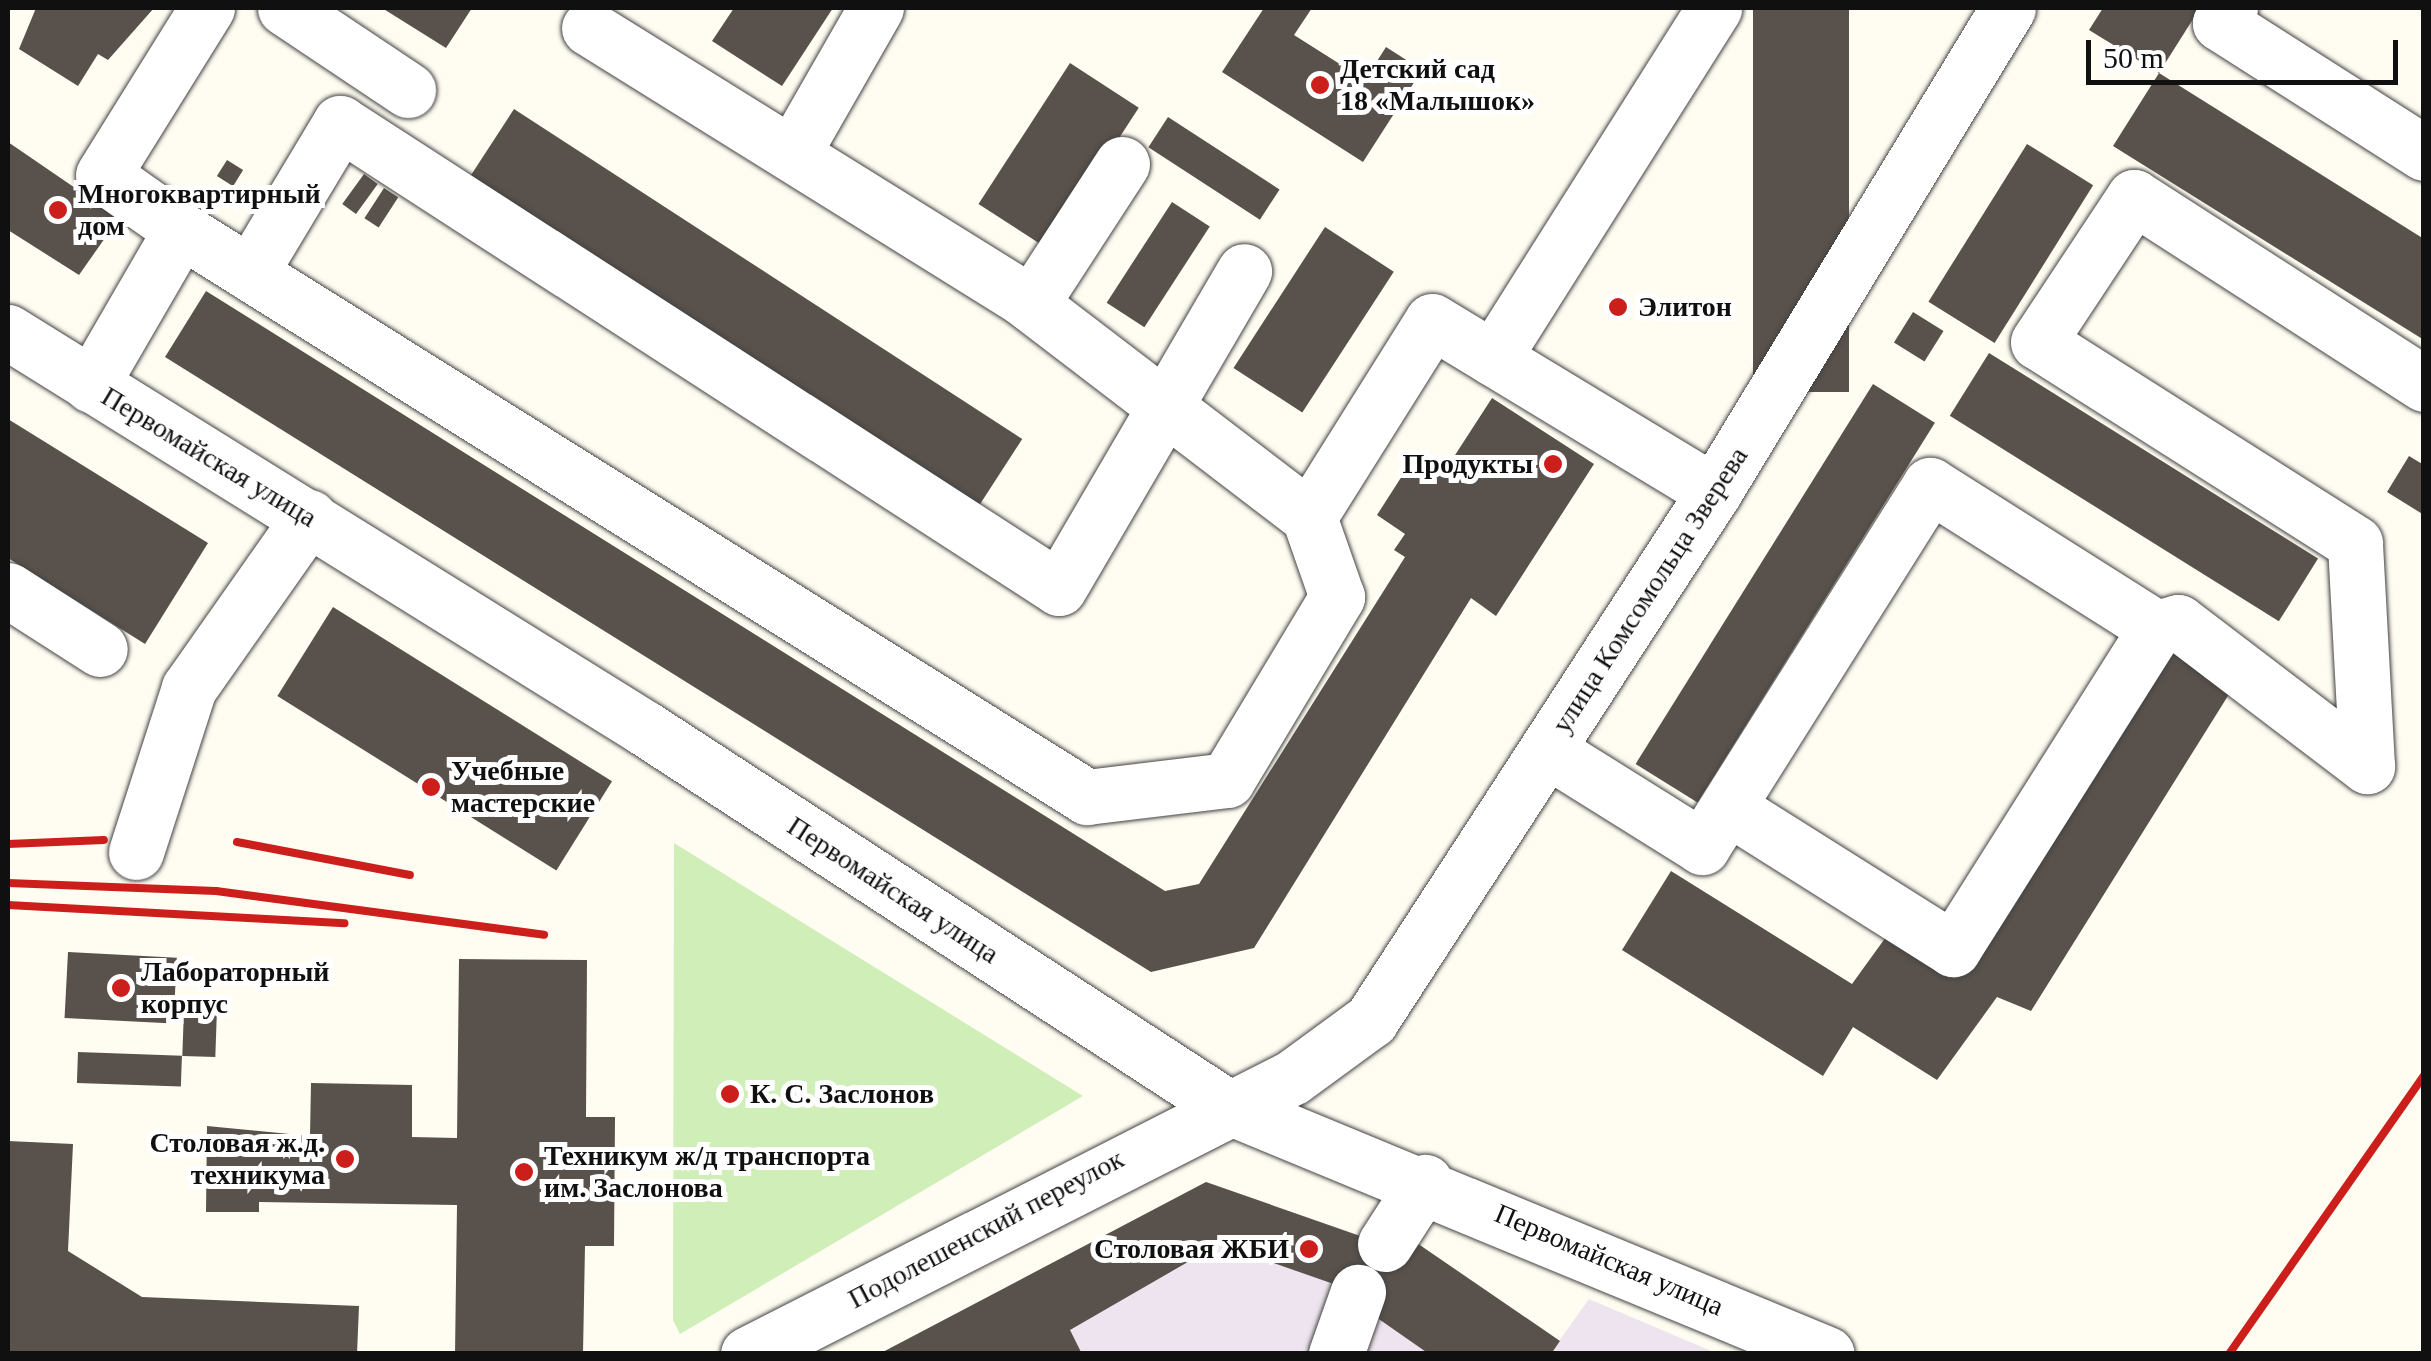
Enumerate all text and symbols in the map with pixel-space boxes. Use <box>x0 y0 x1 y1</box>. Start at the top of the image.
scale bar <box>2091 20 2404 82</box>
text: 50 m <box>2103 41 2164 74</box>
place label: Детский сад 18 «Малышок» <box>1340 52 1535 118</box>
marker: Детский сад 18 «Малышок» <box>1309 74 1331 96</box>
place label: Многоквартирный дом <box>78 177 321 243</box>
marker: Многоквартирный дом <box>47 199 69 221</box>
place label: Элитон <box>1638 290 1732 324</box>
marker: Элитон <box>1607 296 1629 318</box>
street label: Первомайская улица <box>95 379 323 535</box>
street label: улица Комсомольца Зверева <box>1545 441 1755 739</box>
place label: Продукты <box>1403 447 1533 481</box>
marker: Продукты <box>1542 453 1564 475</box>
place label: Учебные мастерские <box>451 754 595 820</box>
marker: Учебные мастерские <box>420 776 442 798</box>
street label: Первомайская улица <box>781 809 1005 971</box>
place label: Лабораторный корпус <box>141 955 329 1021</box>
marker: Лабораторный корпус <box>110 977 132 999</box>
place label: К. С. Заслонов <box>750 1077 934 1111</box>
marker: К. С. Заслонов <box>719 1083 741 1105</box>
place label: Столовая ж.д. техникума <box>149 1126 325 1192</box>
place label: Техникум ж/д транспорта им. Заслонова <box>544 1139 870 1205</box>
street label: Подолешенский переулок <box>843 1142 1129 1316</box>
marker: Столовая ж.д. техникума <box>334 1148 356 1170</box>
marker: Техникум ж/д транспорта им. Заслонова <box>513 1161 535 1183</box>
street label: Первомайская улица <box>1490 1197 1728 1323</box>
place label: Столовая ЖБИ <box>1094 1232 1289 1266</box>
marker: Столовая ЖБИ <box>1298 1238 1320 1260</box>

